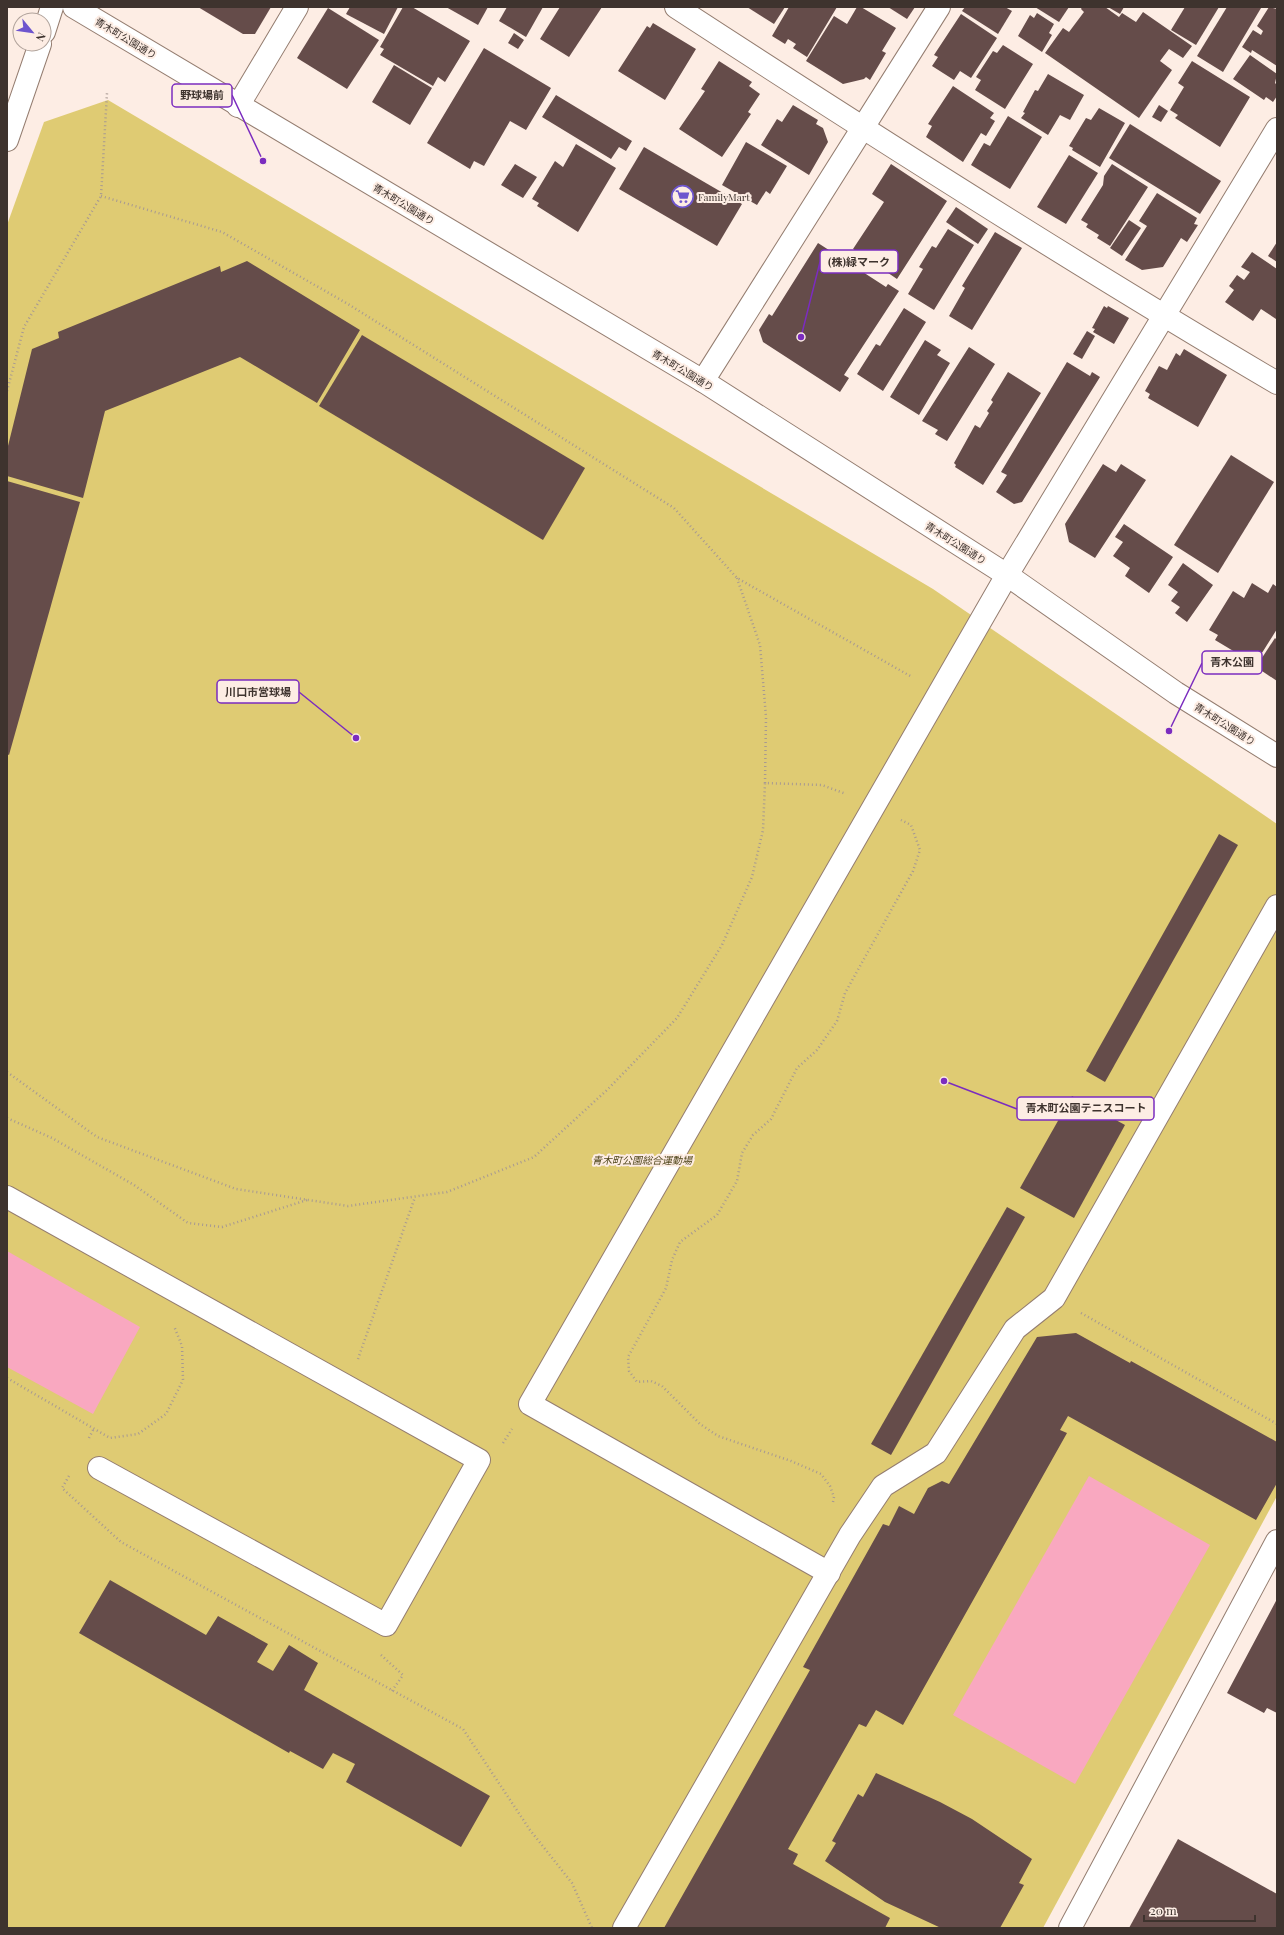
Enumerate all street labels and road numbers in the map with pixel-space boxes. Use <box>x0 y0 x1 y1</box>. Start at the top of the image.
street label: 青木町公園通り <box>92 14 160 62</box>
street label: 青木町公園通り <box>370 180 438 228</box>
street label: 青木町公園通り <box>649 346 717 394</box>
street label: 青木町公園通り <box>923 519 989 567</box>
street label: 青木町公園通り <box>1192 700 1258 748</box>

